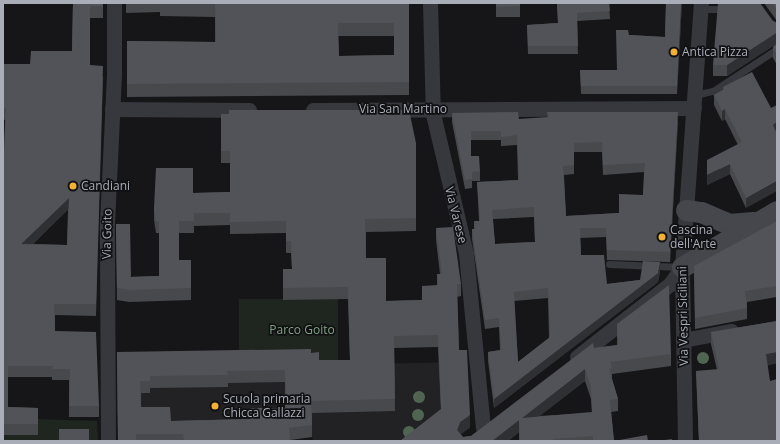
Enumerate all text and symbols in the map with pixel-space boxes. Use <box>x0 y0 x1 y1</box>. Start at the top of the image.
place label: Antica Pizza <box>682 45 748 59</box>
marker: Antica Pizza <box>669 47 679 57</box>
street label: Via San Martino <box>359 102 447 116</box>
place label: Candiani <box>81 179 130 193</box>
marker: Candiani <box>68 181 78 191</box>
street label: Via Varese <box>442 185 470 245</box>
street label: Via Goito <box>99 209 115 259</box>
place label: Cascina dell'Arte <box>670 223 716 251</box>
marker: Cascina dell'Arte <box>657 232 667 242</box>
street label: Via Vespri Siciliani <box>675 266 691 366</box>
park label: Parco Goito <box>269 323 335 337</box>
place label: Scuola primaria Chicca Gallazzi <box>223 392 310 420</box>
marker: Scuola primaria Chicca Gallazzi <box>210 401 220 411</box>

